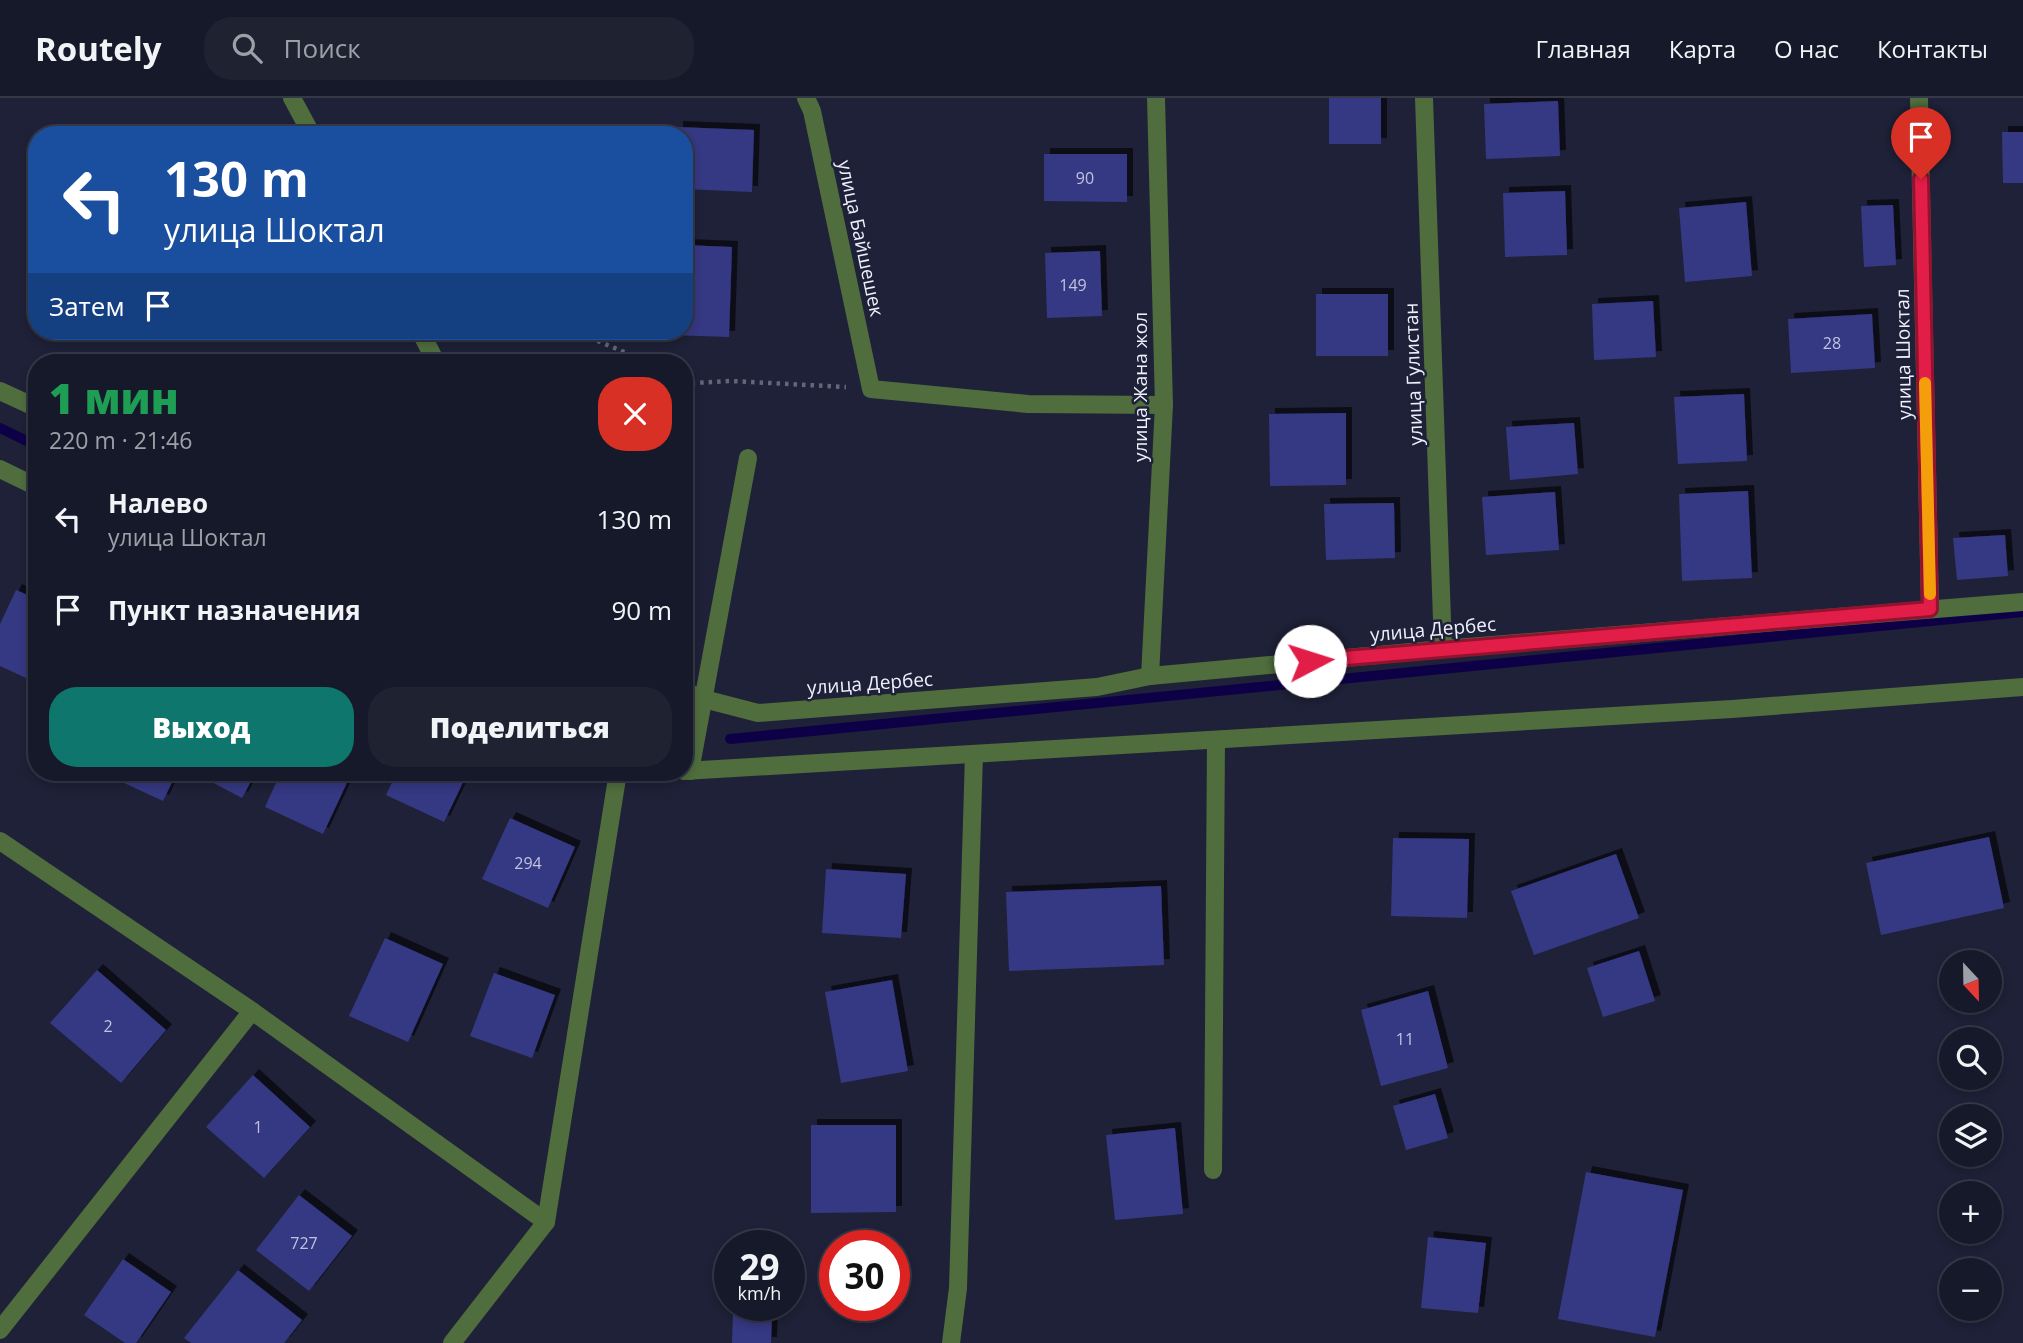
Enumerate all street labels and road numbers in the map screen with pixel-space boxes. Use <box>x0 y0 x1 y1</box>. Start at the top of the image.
street label: улица Байшешек <box>832 157 890 319</box>
street label: улица Шоктал <box>1889 288 1917 420</box>
street label: улица Гулистан <box>1398 302 1428 446</box>
street label: улица Жана жол <box>1127 312 1153 462</box>
street label: улица Дербес <box>1369 611 1497 647</box>
street label: улица Дербес <box>806 666 934 700</box>

